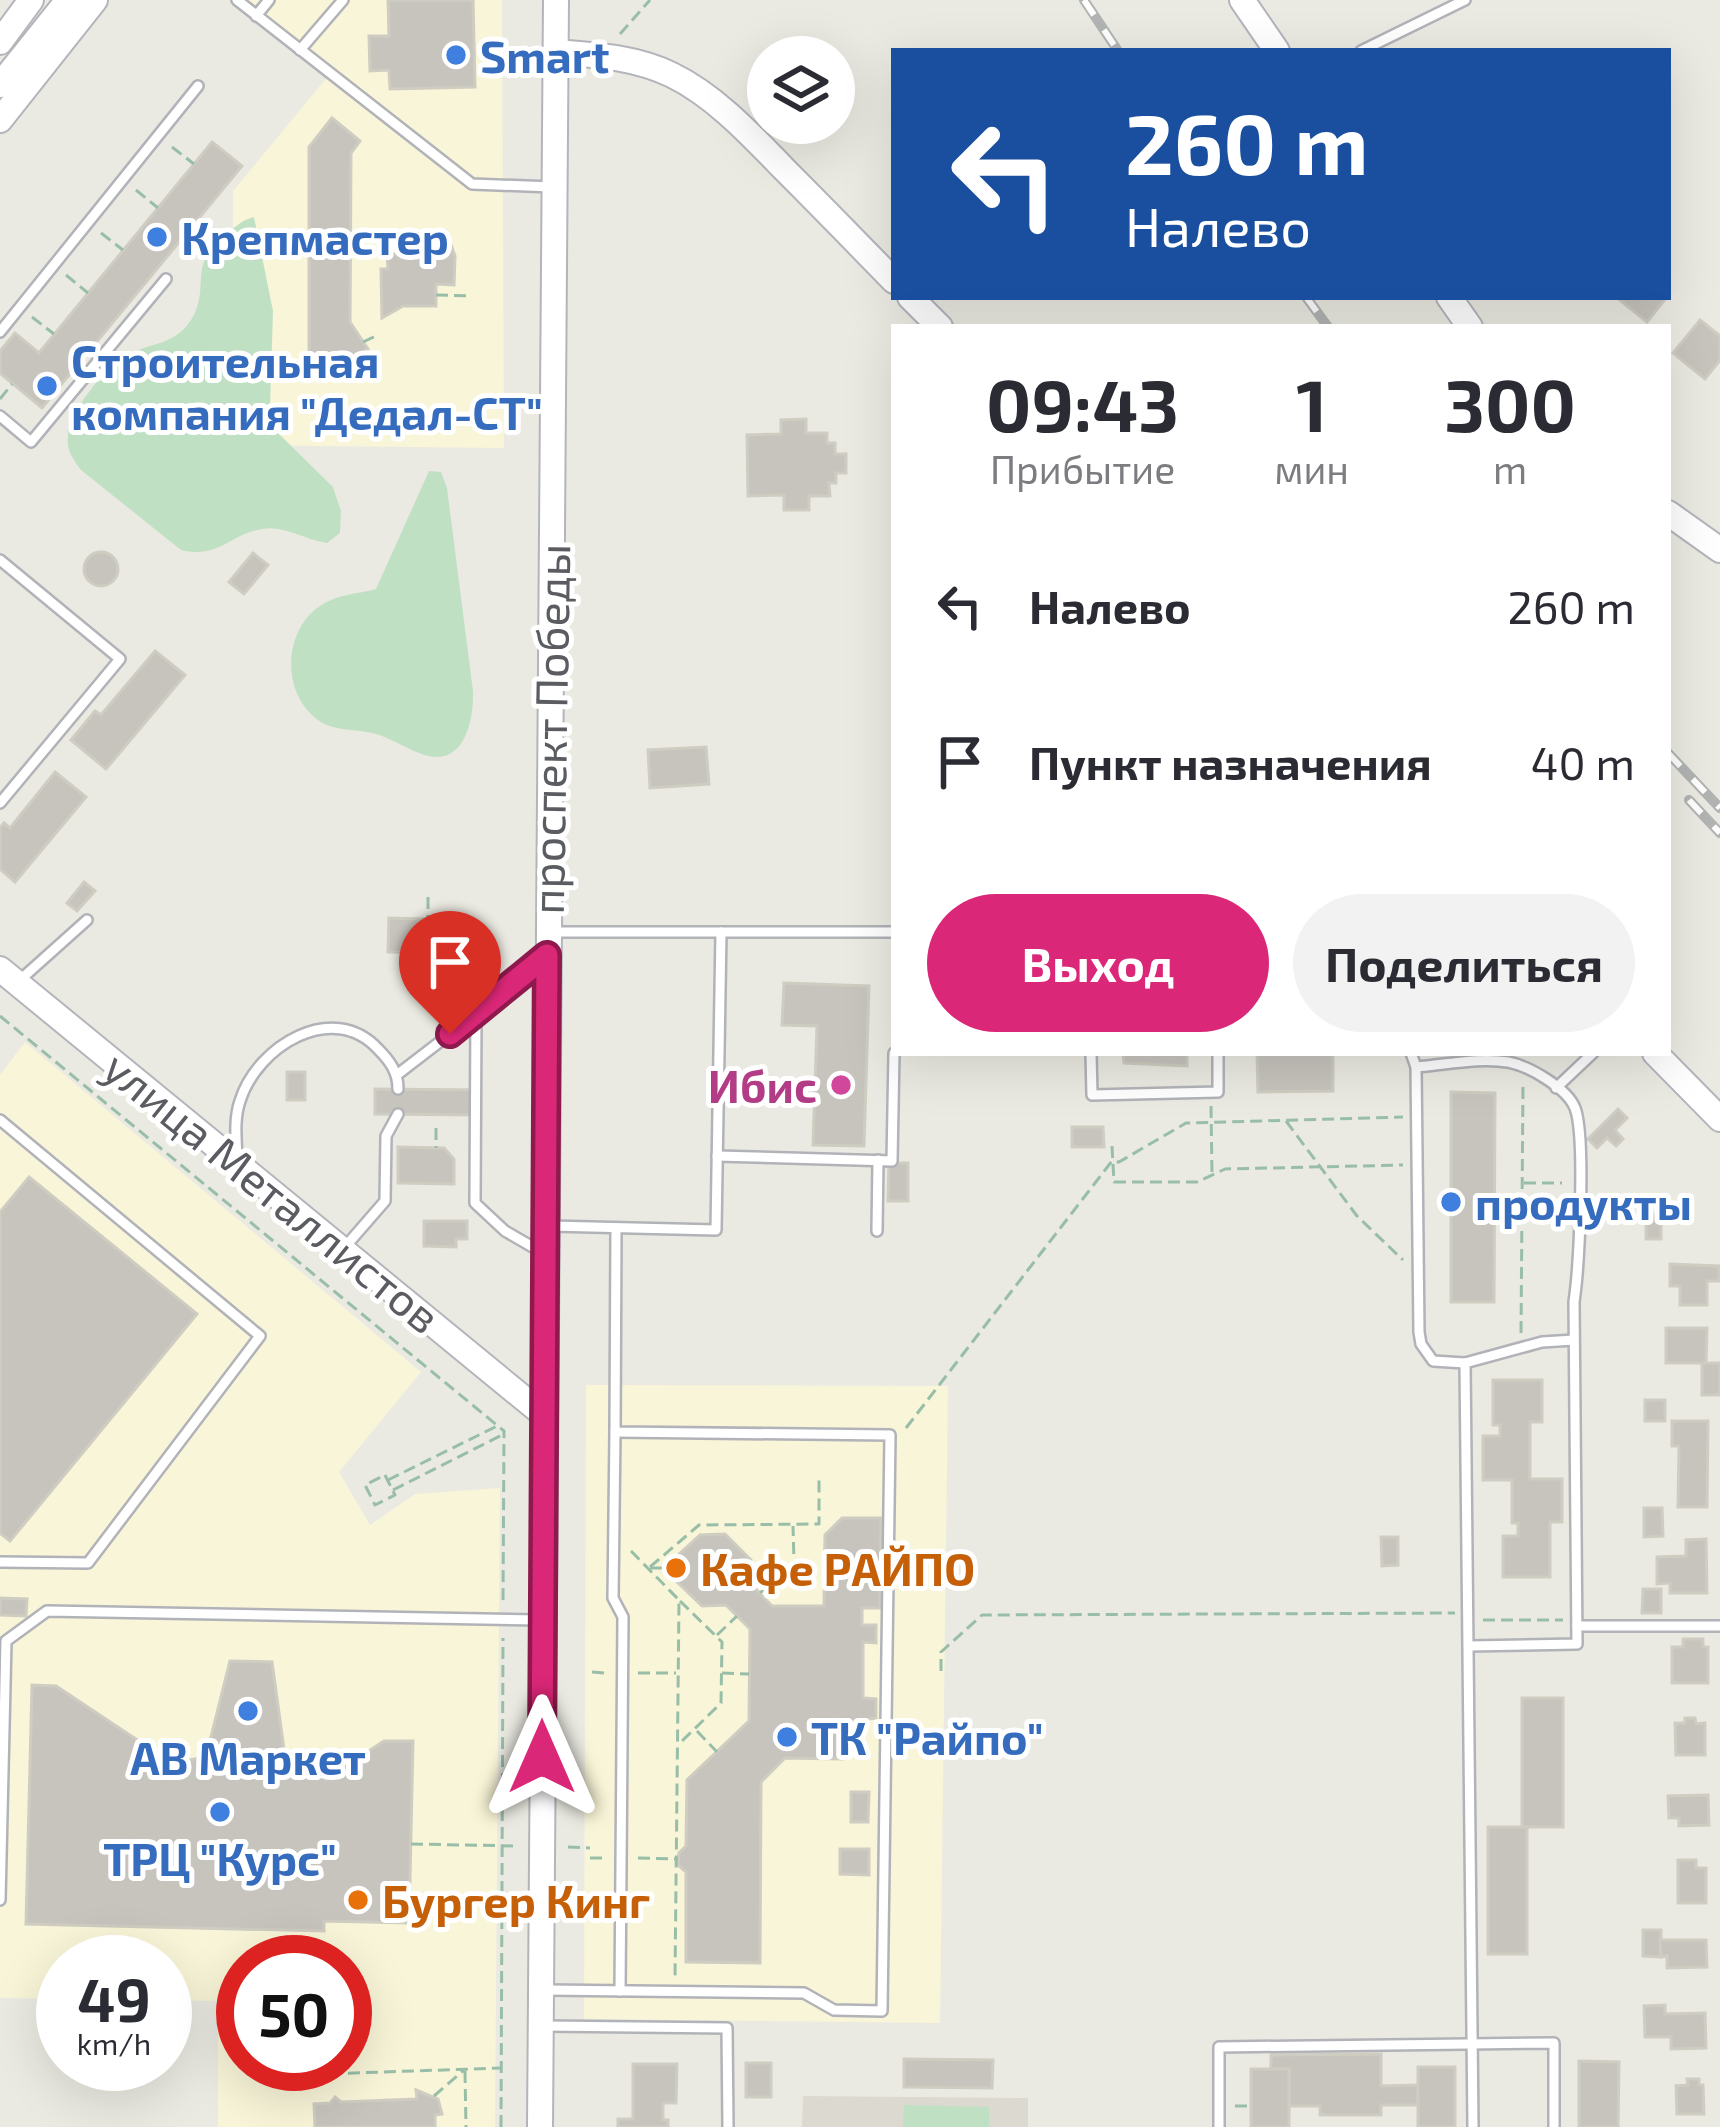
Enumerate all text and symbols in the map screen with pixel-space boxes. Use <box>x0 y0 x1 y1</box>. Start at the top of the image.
place label: Smart <box>480 28 609 82</box>
map controls <box>747 36 855 144</box>
button: layers <box>747 36 855 144</box>
marker: Smart <box>443 42 469 68</box>
text: 260 m <box>1125 91 1369 192</box>
icon: left <box>927 96 1083 252</box>
text: Налево <box>1125 193 1311 258</box>
place label: Крепмастер <box>181 210 449 265</box>
marker: Крепмастер <box>144 224 170 250</box>
place label: Строительная компания "Дедал-СТ" <box>71 333 543 439</box>
text: 09:43 <box>986 360 1179 446</box>
text: 1 <box>1296 360 1327 446</box>
text: 300 <box>1444 360 1576 446</box>
marker: Строительная компания "Дедал-СТ" <box>34 373 60 399</box>
text: Прибытие <box>990 445 1175 492</box>
text: мин <box>1274 445 1349 492</box>
text: m <box>1493 445 1527 492</box>
street label: проспект Победы <box>519 543 579 915</box>
icon: left <box>927 573 993 639</box>
text: Налево <box>1029 579 1191 633</box>
text: 260 m <box>1507 579 1635 633</box>
icon: arrive <box>927 729 993 795</box>
text: Пункт назначения <box>1029 735 1432 789</box>
text: 40 m <box>1531 735 1635 789</box>
button: Выход <box>927 894 1269 1032</box>
button: Поделиться <box>1293 894 1635 1032</box>
pin <box>399 911 501 1034</box>
icon: arrive <box>417 929 483 995</box>
street label: улица Металлистов <box>93 1039 452 1344</box>
place label: Ибис <box>708 1058 817 1112</box>
marker: Ибис <box>828 1072 854 1098</box>
place label: продукты <box>1475 1175 1692 1230</box>
marker: продукты <box>1438 1189 1464 1215</box>
place label: Кафе РАЙПО <box>700 1541 975 1595</box>
marker: Кафе РАЙПО <box>663 1555 689 1581</box>
position arrow <box>479 1694 605 1820</box>
marker: АВ Маркет <box>235 1698 261 1724</box>
place label: ТК "Райпо" <box>811 1710 1043 1764</box>
marker: ТК "Райпо" <box>774 1724 800 1750</box>
place label: АВ Маркет <box>130 1730 366 1785</box>
marker: ТРЦ "Курс" <box>207 1799 233 1825</box>
place label: ТРЦ "Курс" <box>103 1831 337 1886</box>
place label: Бургер Кинг <box>382 1873 650 1928</box>
marker: Бургер Кинг <box>345 1887 371 1913</box>
speed limit sign: 50 <box>216 1935 372 2091</box>
text: 49 <box>77 1962 151 2034</box>
text: km/h <box>77 2025 151 2061</box>

